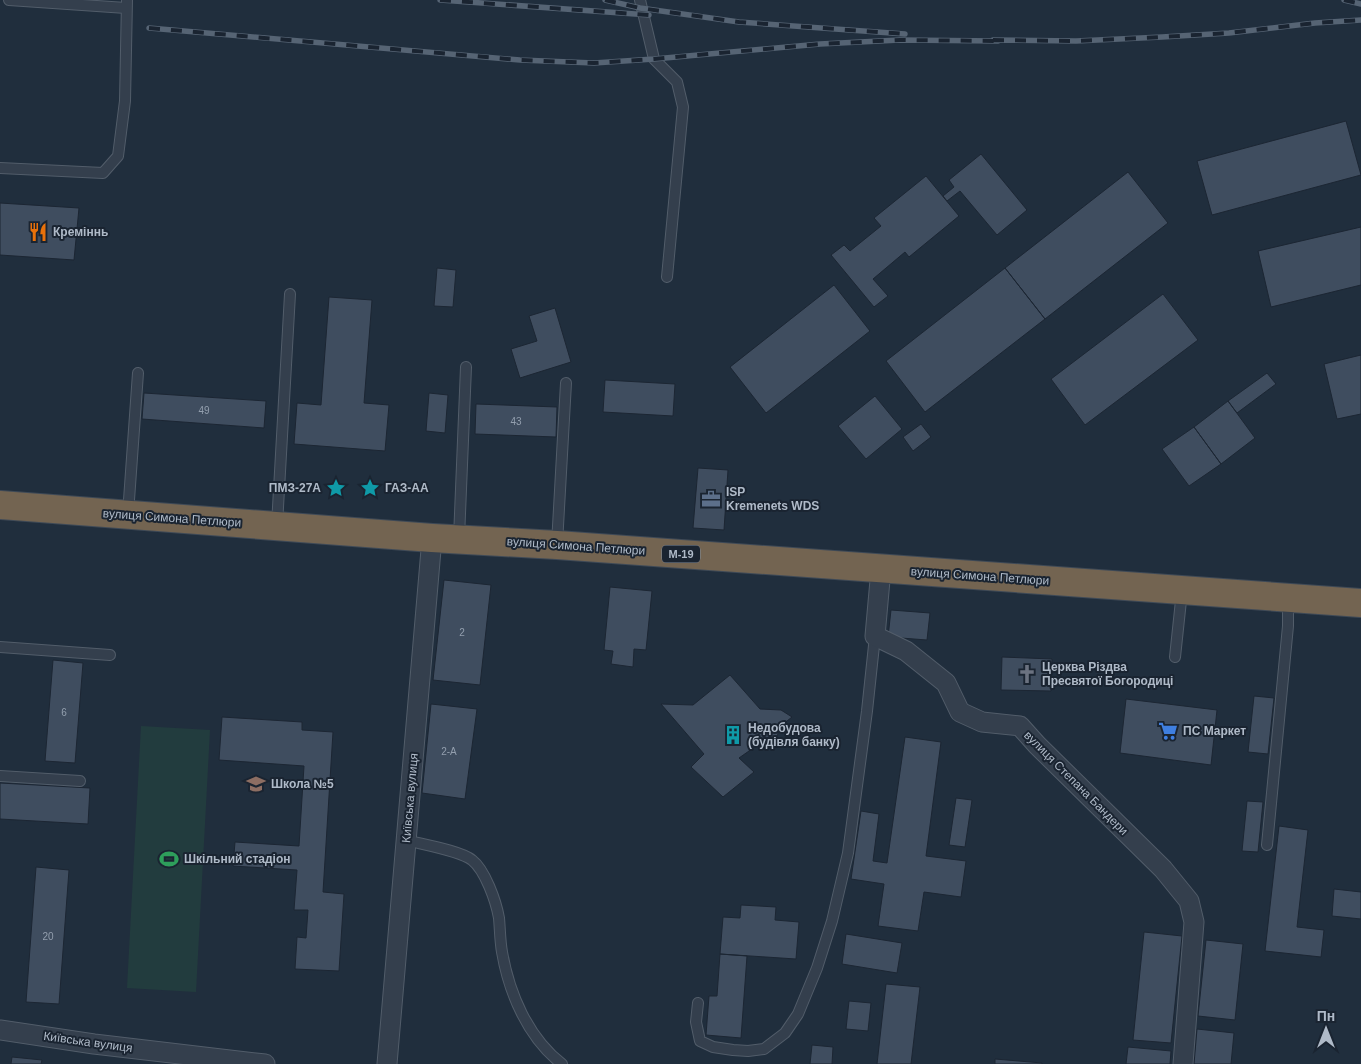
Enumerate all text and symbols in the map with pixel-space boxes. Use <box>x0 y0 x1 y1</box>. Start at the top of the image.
restaurant icon: Креміннь <box>27 221 49 243</box>
place label: Креміннь <box>53 225 108 239</box>
house number: 49 <box>198 405 210 416</box>
house number: 43 <box>510 416 522 427</box>
place icon: ПМЗ-27А <box>325 477 347 499</box>
place icon: ГАЗ-АА <box>359 477 381 499</box>
place label: ПМЗ-27А <box>269 481 321 495</box>
place label: ГАЗ-АА <box>385 481 429 495</box>
place label: ISP Kremenets WDS <box>726 485 819 513</box>
office icon: ISP Kremenets WDS <box>700 488 722 510</box>
street label: вулиця Симона Петлюри <box>102 506 242 530</box>
street label: вулиця Симона Петлюри <box>506 534 646 558</box>
road number: М-19 <box>662 546 700 562</box>
street label: вулиця Симона Петлюри <box>910 564 1050 588</box>
house number: 2 <box>459 627 465 638</box>
place label: Церква Різдва Пресвятої Богородиці <box>1042 660 1173 688</box>
church icon: Церква Різдва Пресвятої Богородиці <box>1016 663 1038 685</box>
house number: 6 <box>61 707 67 718</box>
supermarket icon: ПС Маркет <box>1157 720 1179 742</box>
place label: Недобудова (будівля банку) <box>748 721 840 749</box>
building icon: Недобудова (будівля банку) <box>722 724 744 746</box>
place label: ПС Маркет <box>1183 724 1246 738</box>
street label: вулиця Степана Бандери <box>1021 728 1131 838</box>
house number: 2-А <box>441 746 457 757</box>
street label: Київська вулиця <box>399 753 421 843</box>
school or university icon: Школа №5 <box>245 773 267 795</box>
place label: Школа №5 <box>271 777 334 791</box>
sports icon: Шкільний стадіон <box>158 848 180 870</box>
place label: Шкільний стадіон <box>184 852 291 866</box>
house number: 20 <box>42 931 54 942</box>
north arrow <box>1301 1004 1351 1054</box>
text: Пн <box>1317 1008 1335 1024</box>
street label: Київська вулиця <box>42 1029 134 1055</box>

